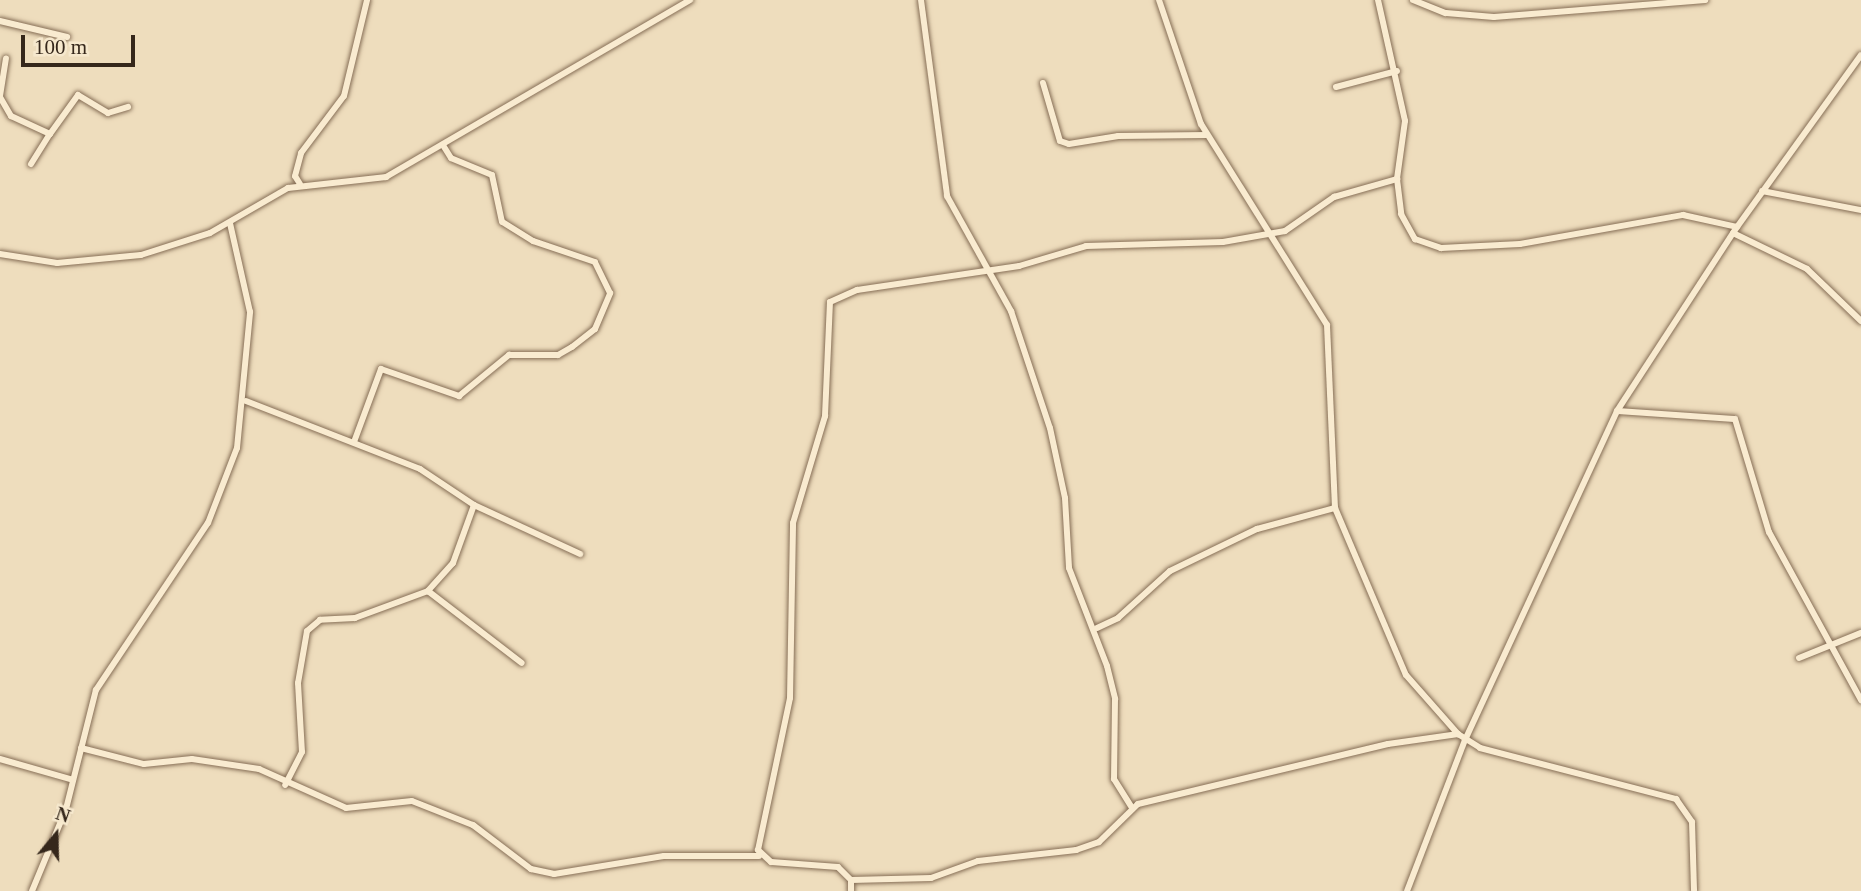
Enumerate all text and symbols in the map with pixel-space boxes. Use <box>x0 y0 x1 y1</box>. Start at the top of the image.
scale bar <box>24 21 138 65</box>
text: 100 m <box>34 35 87 59</box>
north arrow <box>21 800 91 870</box>
text: N <box>53 803 73 827</box>

